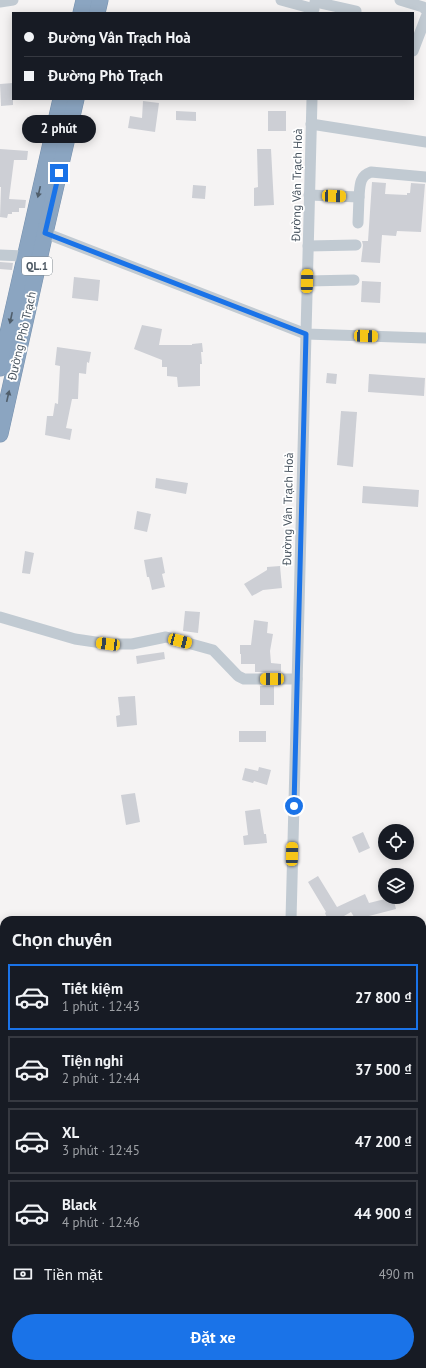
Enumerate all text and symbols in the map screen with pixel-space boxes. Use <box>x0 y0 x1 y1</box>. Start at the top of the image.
text: Đường Vân Trạch Hoà <box>48 28 191 47</box>
text: Đường Phò Trạch <box>48 66 163 85</box>
callout: 2 phút <box>22 115 96 143</box>
text: 2 phút <box>41 120 77 137</box>
street label: Đường Vân Trạch Hoà <box>288 128 305 243</box>
route end <box>50 164 68 182</box>
one-way arrow <box>36 185 42 198</box>
car <box>322 190 346 202</box>
road number: QL.1 <box>22 257 52 275</box>
car <box>301 269 313 293</box>
street label: Đường Phò Trạch <box>4 290 39 383</box>
one-way arrow <box>7 312 13 325</box>
car <box>354 330 378 342</box>
one-way arrow <box>6 389 12 402</box>
street label: Đường Vân Trạch Hoà <box>279 452 296 567</box>
car <box>167 632 193 650</box>
car <box>95 637 121 651</box>
car <box>260 673 284 685</box>
route start <box>285 797 303 815</box>
map controls <box>378 824 414 904</box>
button: locate <box>378 824 414 860</box>
car <box>286 842 298 866</box>
button: layers <box>378 868 414 904</box>
text: Chọn chuyến <box>12 928 112 951</box>
icon: car <box>14 979 50 1015</box>
text: Tiết kiệm <box>62 979 123 998</box>
text: 27 800 ₫ <box>355 988 412 1007</box>
text: 1 phút · 12:43 <box>62 998 140 1015</box>
icon: car <box>14 1051 50 1087</box>
text: Tiện nghi <box>62 1051 123 1070</box>
text: 37 500 ₫ <box>355 1060 412 1079</box>
text: 2 phút · 12:44 <box>62 1070 140 1087</box>
icon: car <box>14 1123 50 1159</box>
text: XL <box>62 1123 79 1142</box>
text: 47 200 ₫ <box>355 1132 412 1151</box>
text: 3 phút · 12:45 <box>62 1142 140 1159</box>
icon: car <box>14 1195 50 1231</box>
text: Black <box>62 1195 97 1214</box>
text: 44 900 ₫ <box>354 1204 412 1223</box>
text: 4 phút · 12:46 <box>62 1214 140 1231</box>
icon: cash <box>12 1263 34 1285</box>
text: Tiền mặt <box>44 1265 103 1284</box>
text: 490 m <box>379 1266 414 1283</box>
button: Đặt xe <box>12 1314 414 1360</box>

